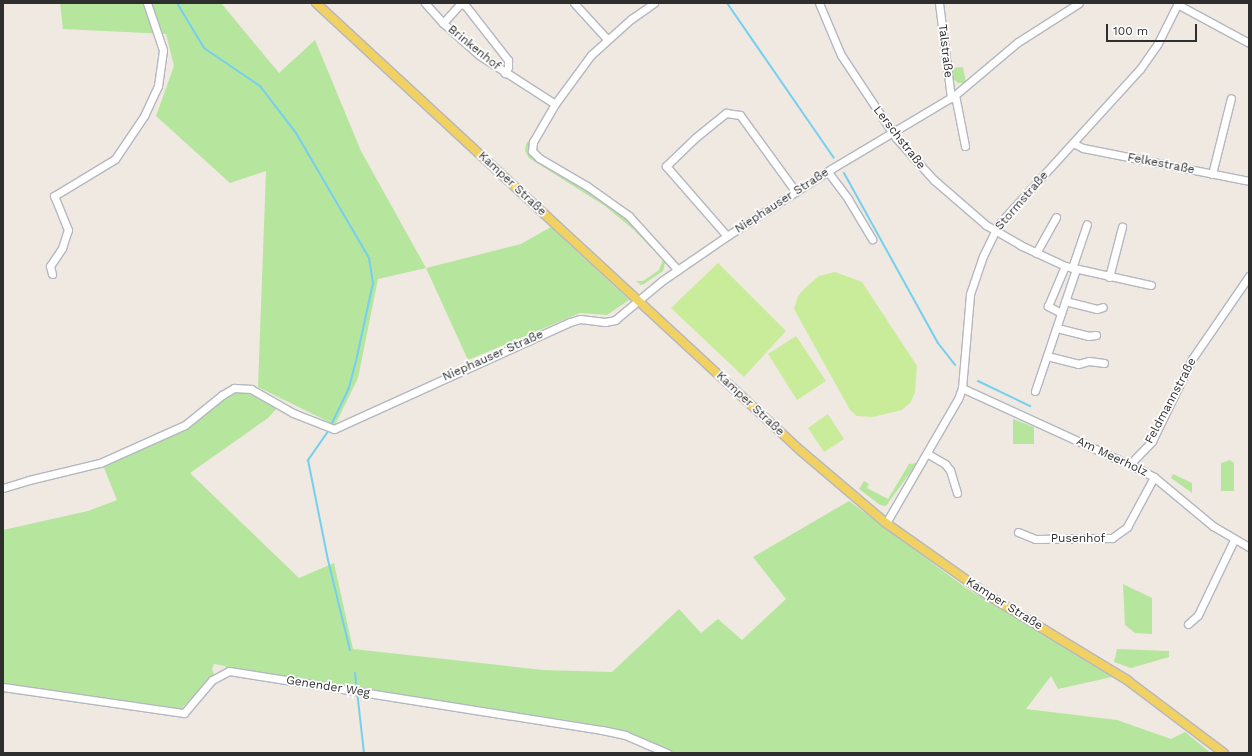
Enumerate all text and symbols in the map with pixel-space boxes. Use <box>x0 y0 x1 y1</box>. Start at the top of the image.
scale bar <box>1108 16 1199 42</box>
street label: Brinkenhof <box>445 22 503 74</box>
street label: Talstraße <box>935 23 955 79</box>
text: 100 m <box>1113 24 1148 38</box>
street label: Lerschstraße <box>870 104 928 172</box>
street label: Kamper Straße <box>475 149 549 219</box>
street label: Felkestraße <box>1126 150 1196 178</box>
street label: Niephauser Straße <box>732 165 832 237</box>
street label: Stormstraße <box>992 169 1052 233</box>
street label: Niephauser Straße <box>440 327 546 385</box>
street label: Feldmannstraße <box>1142 356 1200 446</box>
street label: Kamper Straße <box>713 369 787 439</box>
street label: Am Meerholz <box>1074 434 1150 480</box>
street label: Pusenhof <box>1051 532 1105 546</box>
street label: Kamper Straße <box>963 575 1045 633</box>
street label: Genender Weg <box>285 673 371 701</box>

